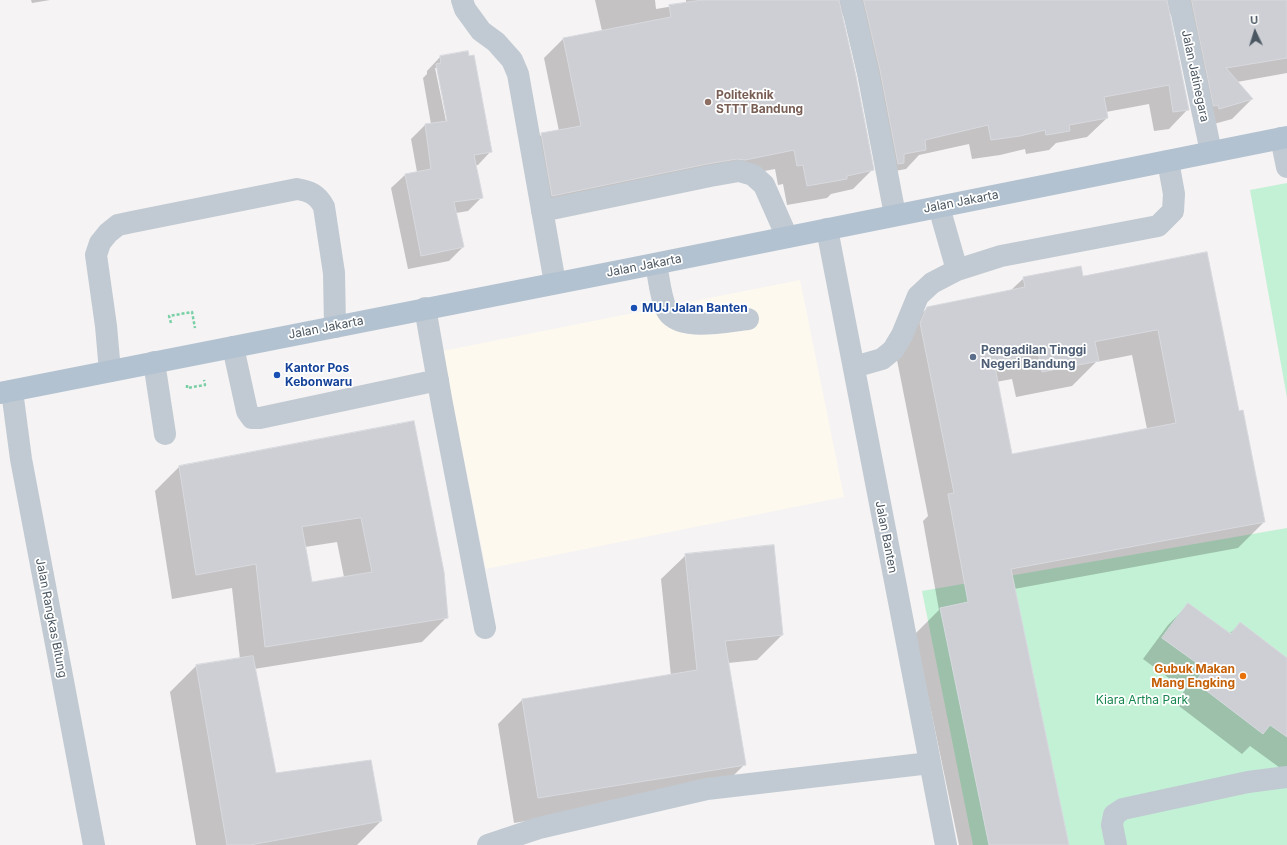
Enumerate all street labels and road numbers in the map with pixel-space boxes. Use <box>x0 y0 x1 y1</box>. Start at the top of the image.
street label: Jalan Jatinegara <box>1178 29 1212 123</box>
street label: Jalan Jakarta <box>922 188 1000 216</box>
street label: Jalan Jakarta <box>605 252 683 280</box>
street label: Jalan Jakarta <box>287 314 365 342</box>
street label: Jalan Banten <box>872 500 900 574</box>
street label: Jalan Rangkas Bitung <box>32 557 70 679</box>

